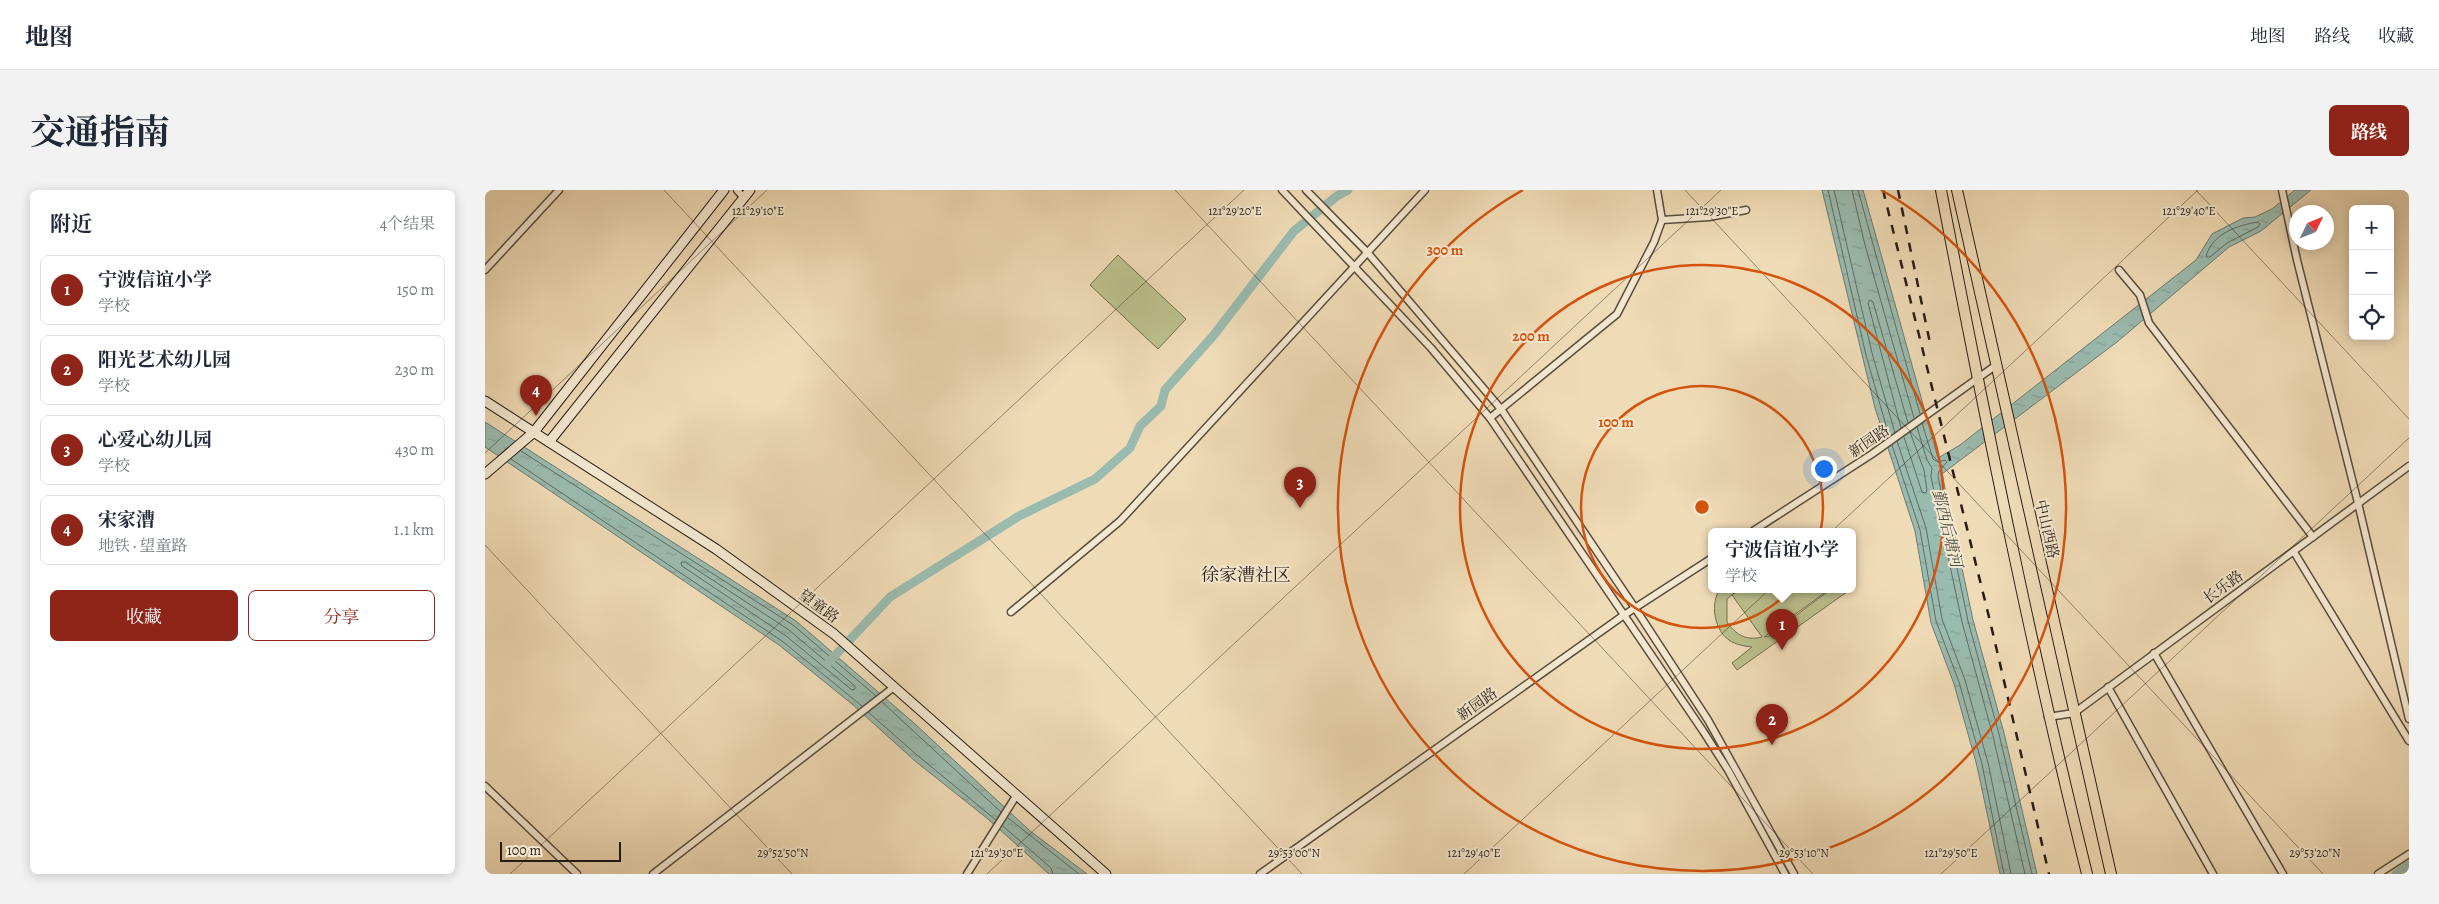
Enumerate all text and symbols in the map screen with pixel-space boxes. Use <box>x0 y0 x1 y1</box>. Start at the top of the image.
text: 地图 <box>25 21 73 53</box>
text: 地图 <box>2250 24 2286 48</box>
text: 路线 <box>2314 24 2350 48</box>
text: 收藏 <box>2378 24 2414 48</box>
button: 路线 <box>2329 105 2409 156</box>
text: 交通指南 <box>30 108 170 156</box>
text: 121°29'10"E <box>732 203 784 219</box>
text: 121°29'20"E <box>1208 203 1262 219</box>
text: 121°29'30"E <box>1686 203 1738 219</box>
text: 121°29'40"E <box>2162 203 2216 219</box>
north arrow <box>2289 205 2334 250</box>
map controls <box>2349 205 2394 340</box>
button: + <box>2349 205 2394 250</box>
text: 附近 <box>50 210 92 238</box>
text: 4个结果 <box>380 213 435 235</box>
text: 300 m <box>1427 240 1464 260</box>
button: − <box>2349 250 2394 295</box>
text: 宁波信谊小学 <box>98 267 212 293</box>
text: 1 <box>64 279 70 301</box>
text: 150 m <box>397 279 434 301</box>
text: 学校 <box>98 295 130 317</box>
button: locate <box>2349 295 2394 340</box>
text: 200 m <box>1512 326 1550 346</box>
text: 阳光艺术幼儿园 <box>98 347 231 373</box>
text: 2 <box>63 359 71 381</box>
text: 230 m <box>395 359 434 381</box>
text: 学校 <box>98 375 130 397</box>
pin: 4 <box>520 375 552 416</box>
text: 100 m <box>1598 412 1634 432</box>
street label: 新园路 <box>1845 420 1893 462</box>
text: 心爱心幼儿园 <box>98 427 212 453</box>
text: 3 <box>64 439 70 461</box>
text: 430 m <box>395 439 434 461</box>
text: 学校 <box>98 455 130 477</box>
your location <box>1811 456 1837 482</box>
pin: 3 <box>1284 467 1316 508</box>
water label: 鄞西后塘河 <box>1927 487 1968 573</box>
centre of rings <box>1693 498 1711 516</box>
street label: 中山西路 <box>2031 498 2063 560</box>
text: 宋家漕 <box>98 507 155 533</box>
text: 4 <box>63 519 71 541</box>
text: 1.1 km <box>394 519 434 541</box>
popup <box>1708 528 1856 593</box>
text: 地铁 · 望童路 <box>98 535 188 557</box>
text: 宁波信谊小学 <box>1725 537 1839 563</box>
district label: 徐家漕社区 <box>1201 563 1291 587</box>
text: 学校 <box>1725 565 1757 587</box>
street label: 长乐路 <box>2199 566 2247 608</box>
street label: 望童路 <box>795 585 843 627</box>
button: 收藏 <box>50 590 238 641</box>
button: 分享 <box>248 590 435 641</box>
pin: 1 <box>1766 609 1798 650</box>
street label: 新园路 <box>1453 683 1501 725</box>
pin: 2 <box>1756 704 1788 745</box>
scale bar <box>500 839 621 862</box>
text: 100 m <box>507 841 541 860</box>
text: 29°52'50"N <box>757 845 809 861</box>
text: 121°29'30"E <box>971 845 1023 861</box>
text: 29°53'00"N <box>1268 845 1320 861</box>
text: 121°29'40"E <box>1447 845 1501 861</box>
text: 29°53'10"N <box>1779 845 1829 861</box>
text: 121°29'50"E <box>1924 845 1978 861</box>
text: 29°53'20"N <box>2289 845 2341 861</box>

